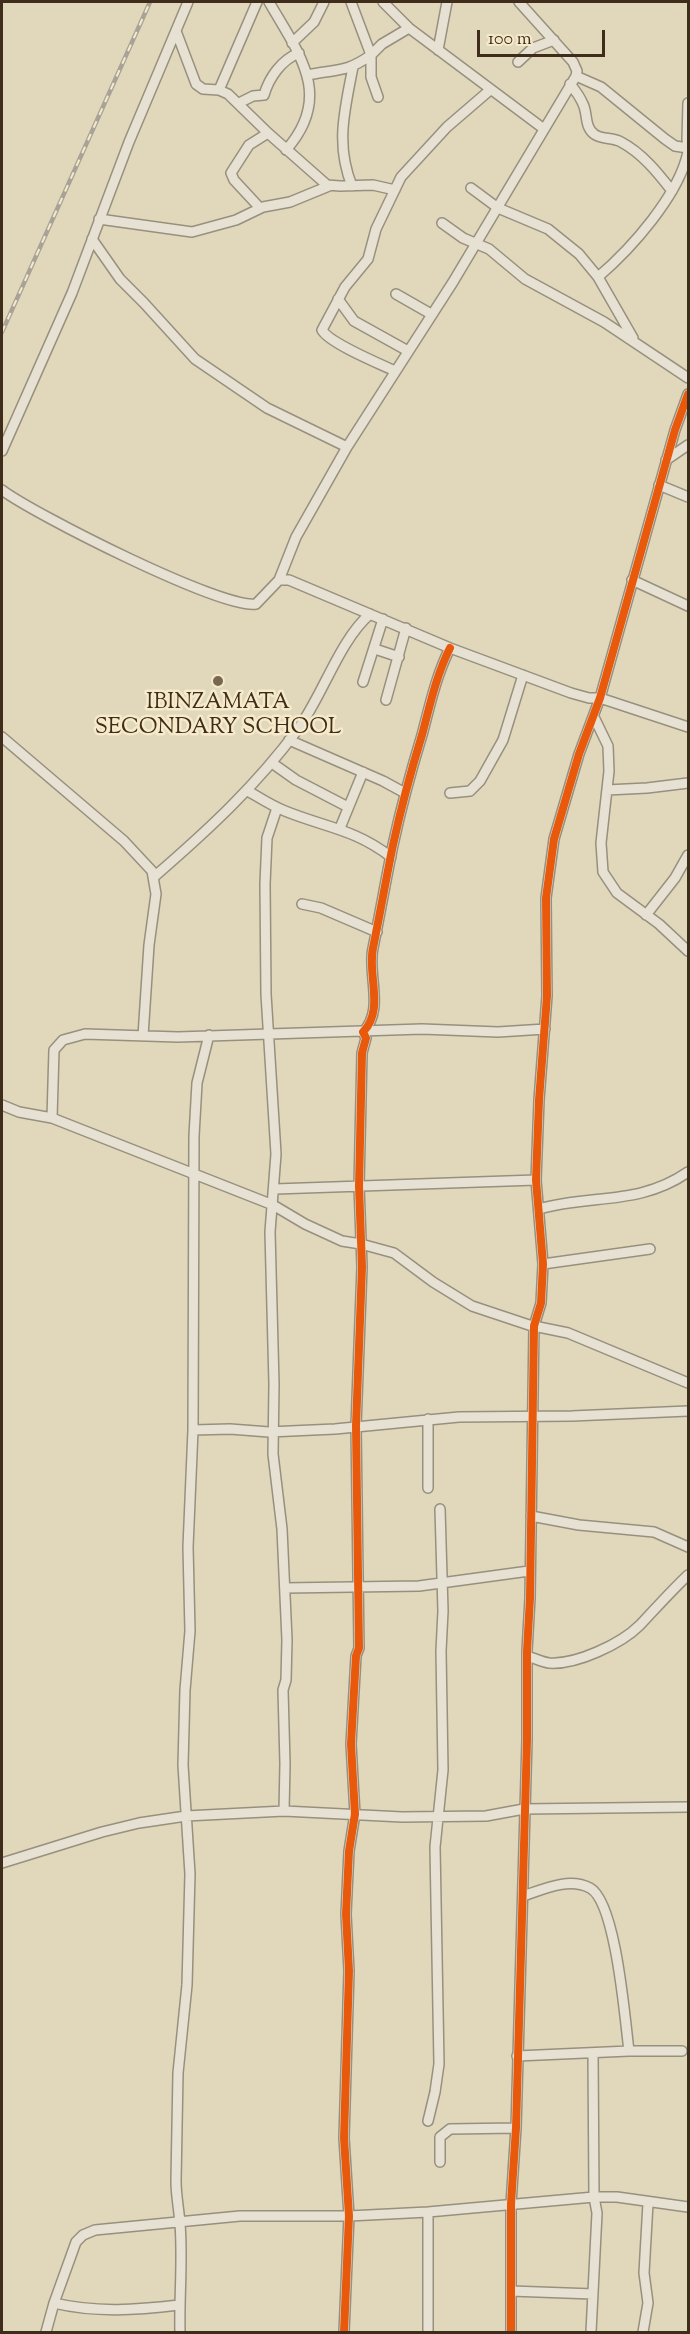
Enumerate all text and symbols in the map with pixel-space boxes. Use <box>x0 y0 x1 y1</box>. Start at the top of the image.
scale bar <box>480 18 608 56</box>
text: 100 m <box>488 27 532 53</box>
marker: IBINZAMATA SECONDARY SCHOOL <box>211 674 225 688</box>
place label: IBINZAMATA SECONDARY SCHOOL <box>95 691 341 742</box>

